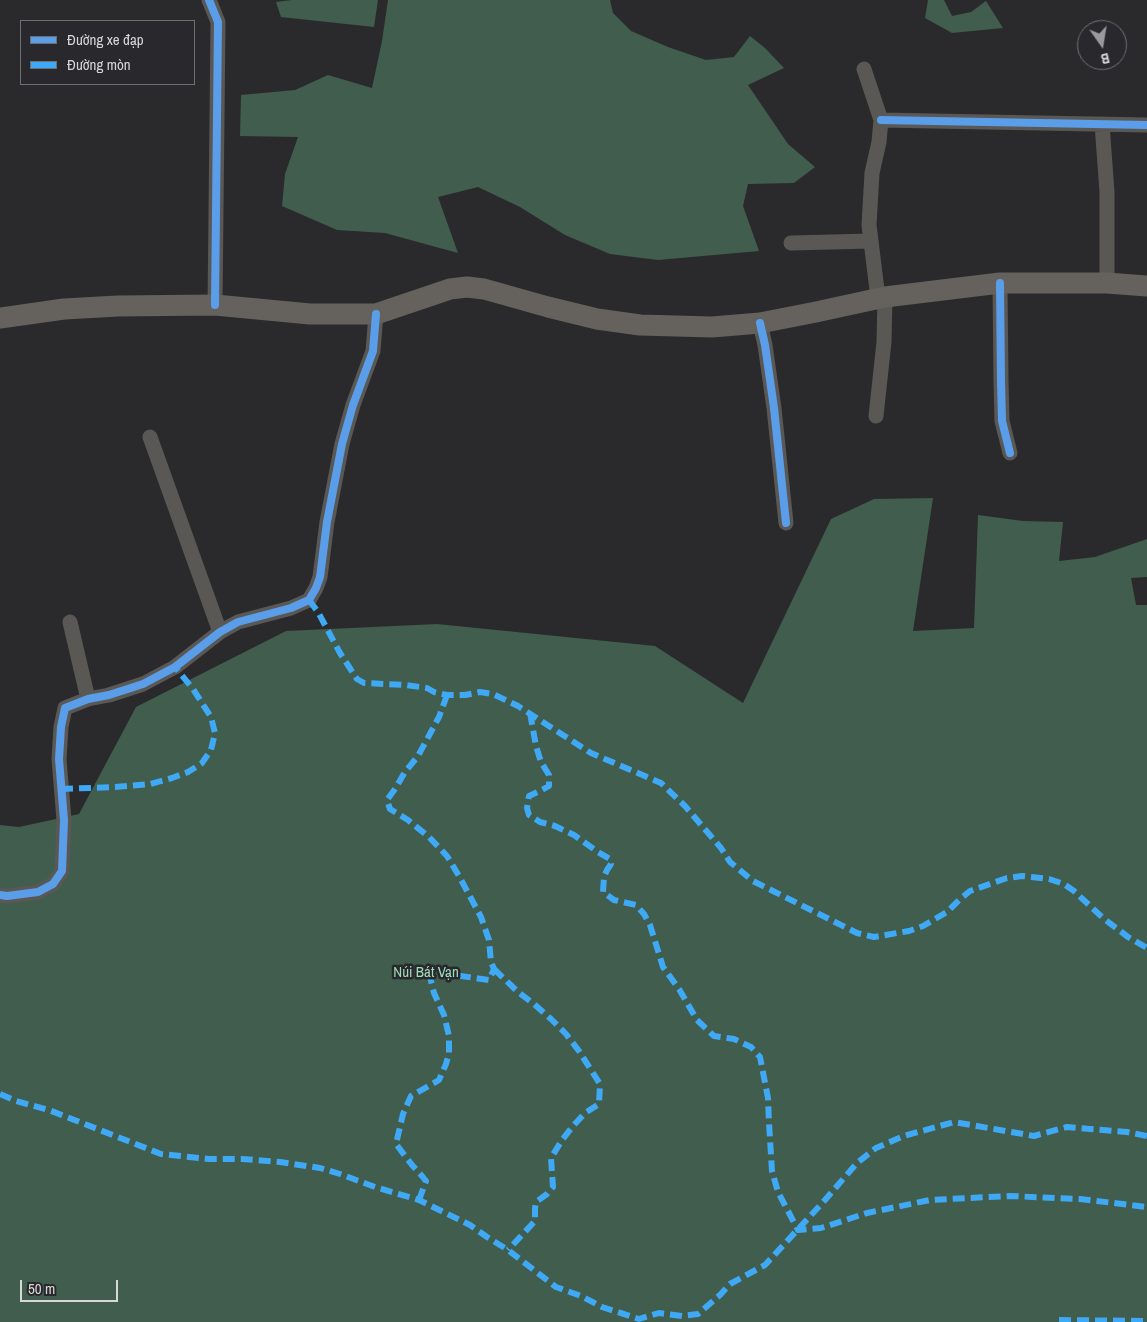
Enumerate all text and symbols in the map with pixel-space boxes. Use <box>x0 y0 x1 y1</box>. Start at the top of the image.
legend <box>20 20 195 85</box>
north arrow <box>1077 20 1127 70</box>
text: Đường xe đạp <box>67 29 144 50</box>
text: B <box>1099 49 1111 68</box>
text: Đường mòn <box>67 54 131 75</box>
park label: Núi Bát Vạn <box>393 964 459 982</box>
scale bar <box>22 1270 120 1302</box>
text: 50 m <box>28 1278 55 1299</box>

